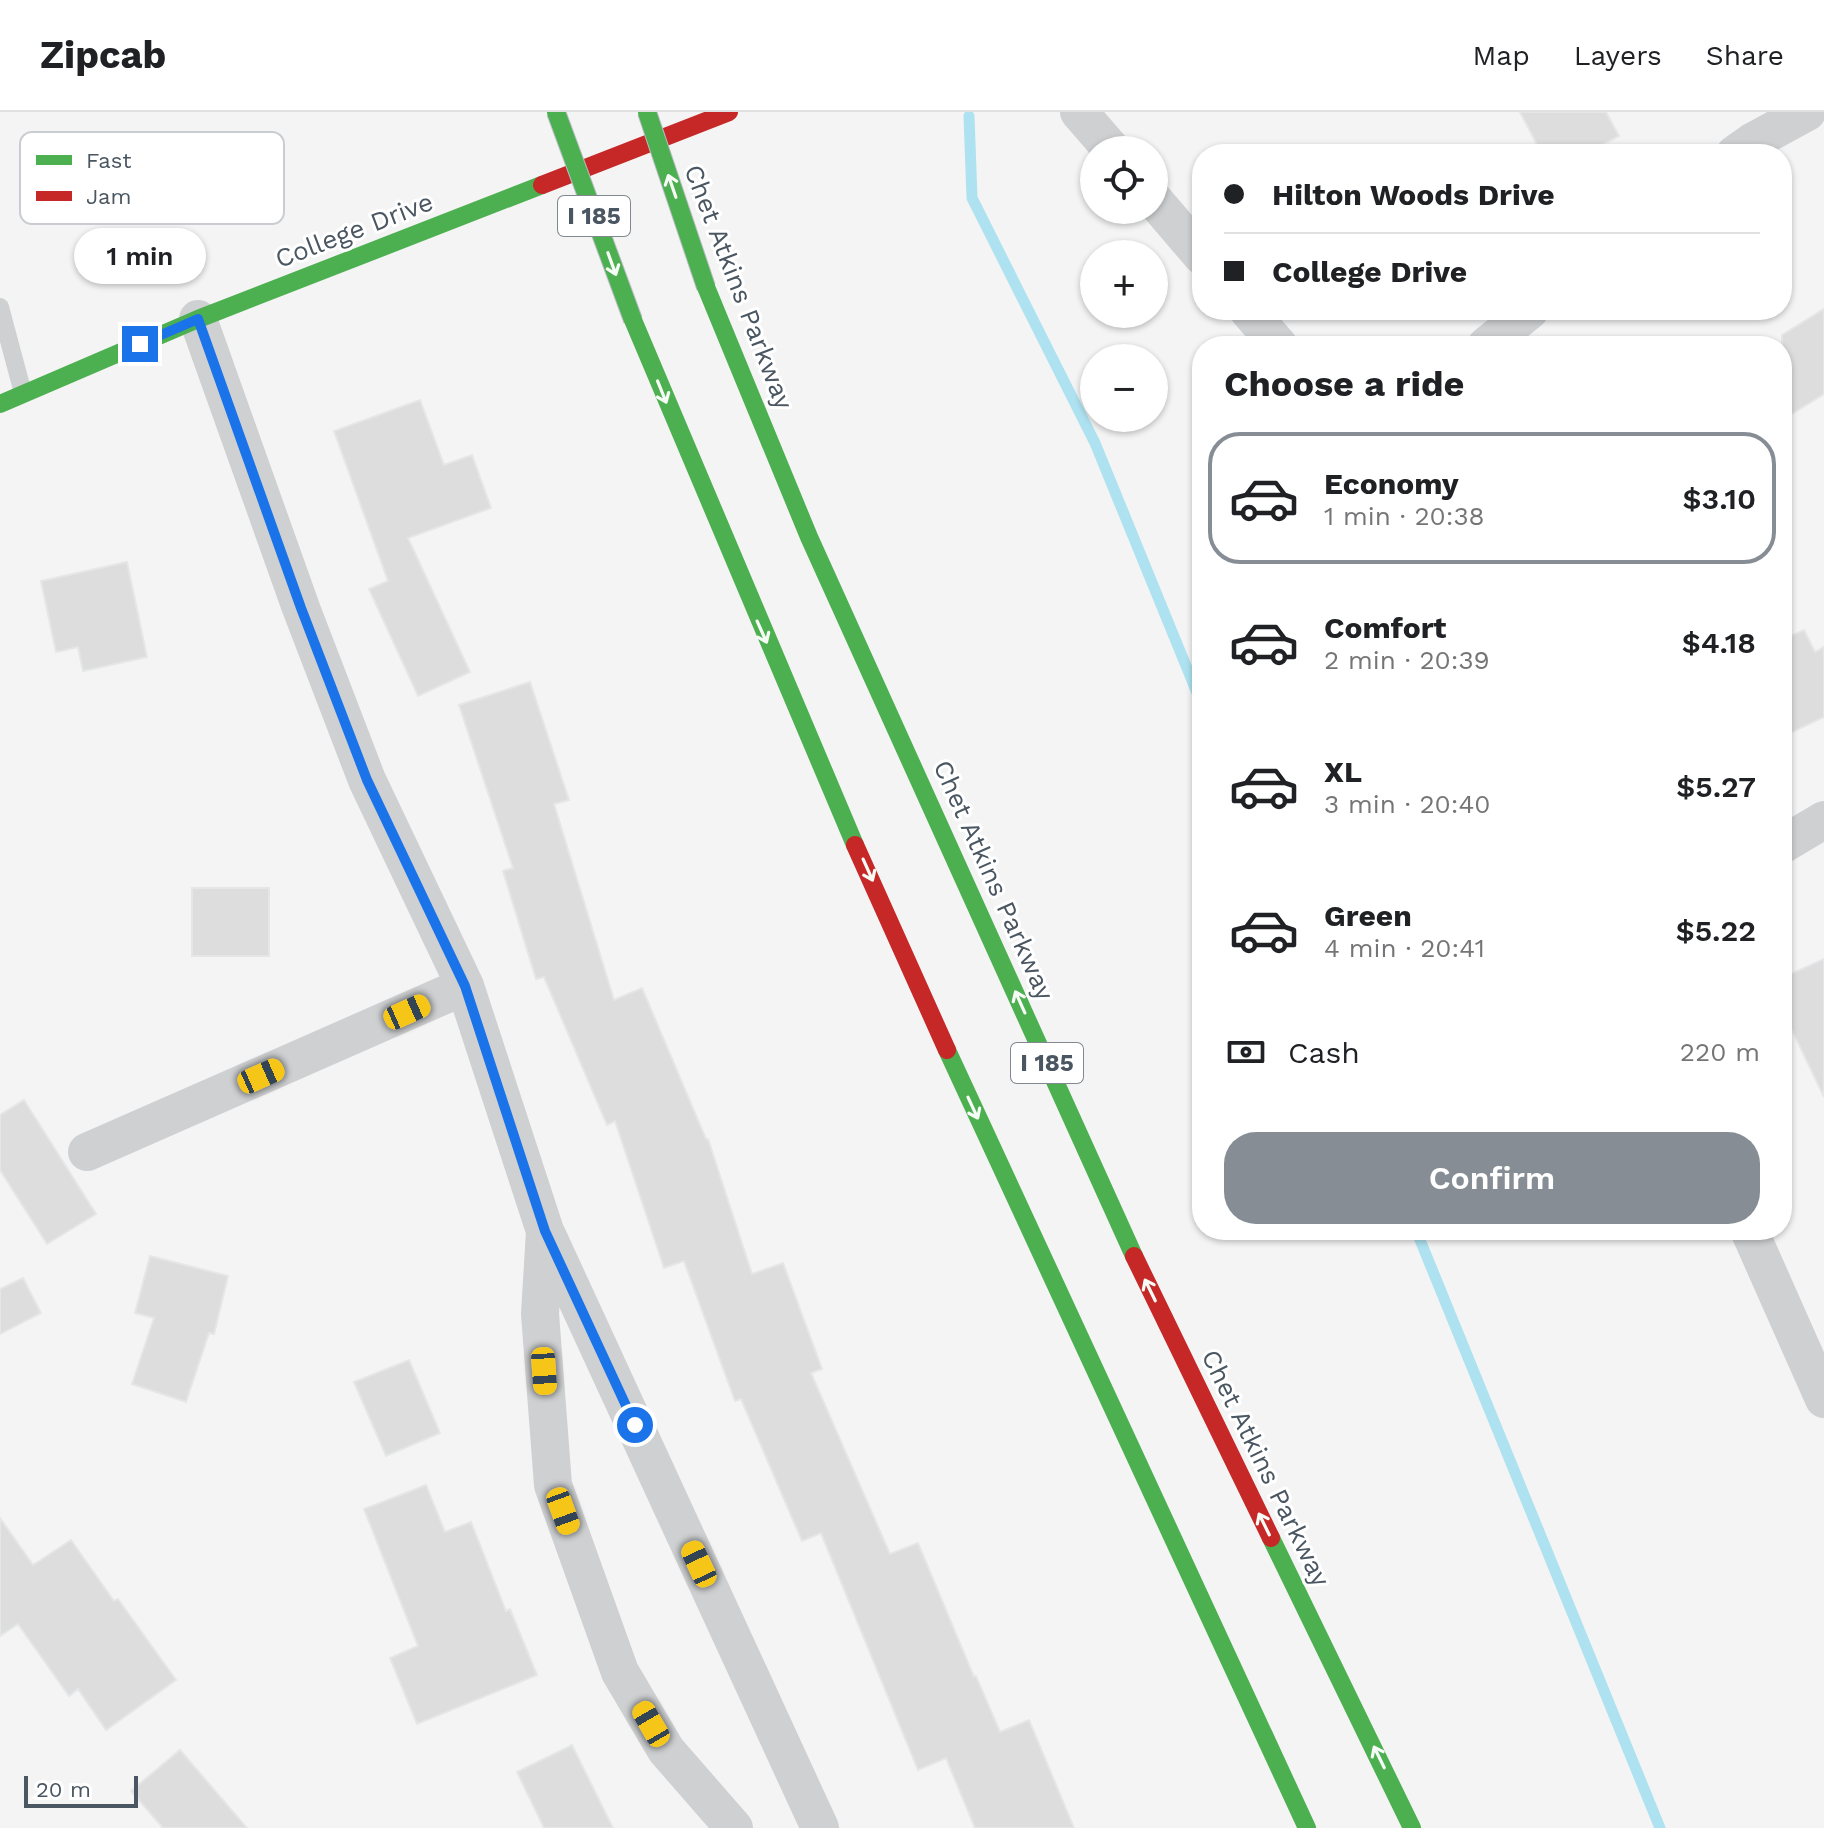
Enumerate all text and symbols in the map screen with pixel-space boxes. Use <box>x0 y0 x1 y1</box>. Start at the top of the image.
text: Zipcab <box>40 33 166 77</box>
text: Map <box>1473 39 1530 72</box>
text: Layers <box>1574 39 1662 72</box>
text: Share <box>1706 39 1784 72</box>
legend <box>20 132 284 224</box>
map controls <box>1080 136 1168 432</box>
button: locate <box>1080 136 1168 224</box>
text: Fast <box>86 148 132 173</box>
street label: Chet Atkins Parkway <box>679 160 800 414</box>
one-way arrow <box>664 174 679 199</box>
text: Hilton Woods Drive <box>1272 177 1555 212</box>
text: Jam <box>86 184 131 209</box>
street label: College Drive <box>271 186 437 274</box>
road number: I 185 <box>558 196 630 236</box>
callout: 1 min <box>74 228 206 284</box>
button: + <box>1080 240 1168 328</box>
text: 1 min <box>107 241 173 271</box>
one-way arrow <box>606 251 620 276</box>
text: College Drive <box>1272 254 1467 289</box>
route end <box>122 326 158 362</box>
button: − <box>1080 344 1168 432</box>
text: Choose a ride <box>1224 363 1464 405</box>
one-way arrow <box>656 379 671 404</box>
icon: car <box>1228 462 1300 534</box>
text: Economy <box>1324 466 1459 501</box>
text: $3.10 <box>1683 481 1756 516</box>
text: 1 min · 20:38 <box>1324 501 1485 531</box>
icon: car <box>1228 606 1300 678</box>
text: Comfort <box>1324 610 1446 645</box>
one-way arrow <box>755 620 770 644</box>
text: $4.18 <box>1682 625 1756 660</box>
text: 2 min · 20:39 <box>1324 645 1490 675</box>
icon: car <box>1228 750 1300 822</box>
text: XL <box>1324 754 1362 789</box>
street label: Chet Atkins Parkway <box>928 755 1061 1005</box>
text: $5.27 <box>1676 769 1756 804</box>
text: 3 min · 20:40 <box>1324 789 1491 819</box>
one-way arrow <box>861 857 876 882</box>
icon: car <box>1228 894 1300 966</box>
text: Green <box>1324 898 1412 933</box>
text: $5.22 <box>1676 913 1756 948</box>
text: 4 min · 20:41 <box>1324 933 1485 963</box>
one-way arrow <box>1012 990 1027 1014</box>
car <box>380 991 434 1033</box>
icon: cash <box>1224 1030 1268 1074</box>
text: Cash <box>1288 1035 1360 1070</box>
text: 220 m <box>1680 1037 1760 1067</box>
road number: I 185 <box>1011 1043 1083 1083</box>
car <box>234 1055 288 1097</box>
one-way arrow <box>966 1095 981 1119</box>
button: Confirm <box>1224 1132 1760 1224</box>
one-way arrow <box>1142 1279 1157 1303</box>
street label: Chet Atkins Parkway <box>1196 1345 1337 1592</box>
car <box>530 1346 558 1396</box>
route start <box>617 1407 653 1443</box>
car <box>544 1484 582 1538</box>
one-way arrow <box>1256 1512 1271 1536</box>
car <box>678 1537 720 1591</box>
car <box>629 1697 673 1751</box>
one-way arrow <box>1371 1746 1386 1770</box>
scale bar <box>24 1772 138 1808</box>
text: 20 m <box>36 1777 91 1802</box>

